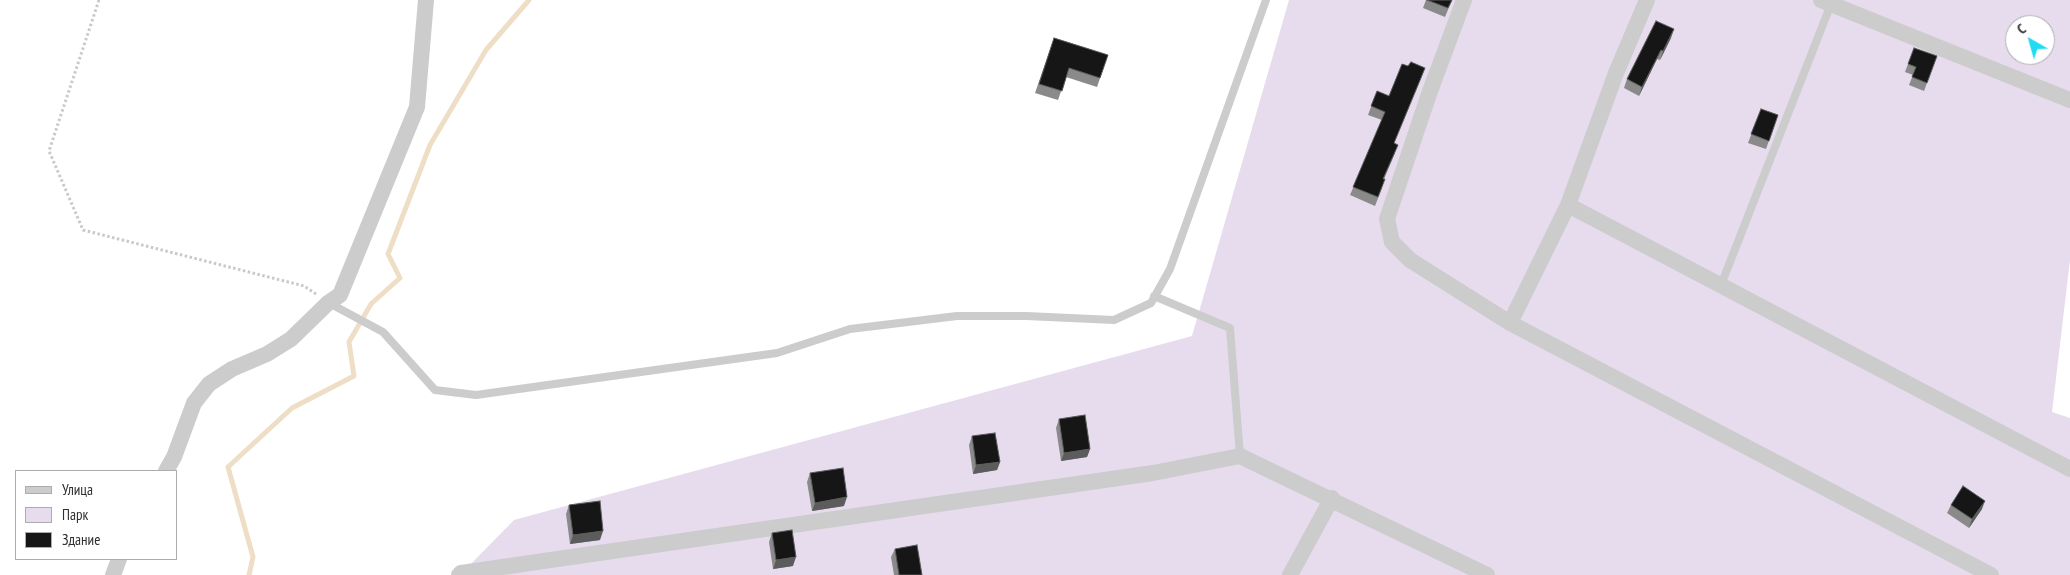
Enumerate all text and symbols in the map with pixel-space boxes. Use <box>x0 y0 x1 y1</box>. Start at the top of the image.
north arrow <box>2005 15 2055 65</box>
text: С <box>2013 20 2029 38</box>
legend <box>15 470 178 560</box>
text: Улица <box>62 480 93 499</box>
text: Парк <box>62 505 88 524</box>
text: Здание <box>62 530 100 549</box>

